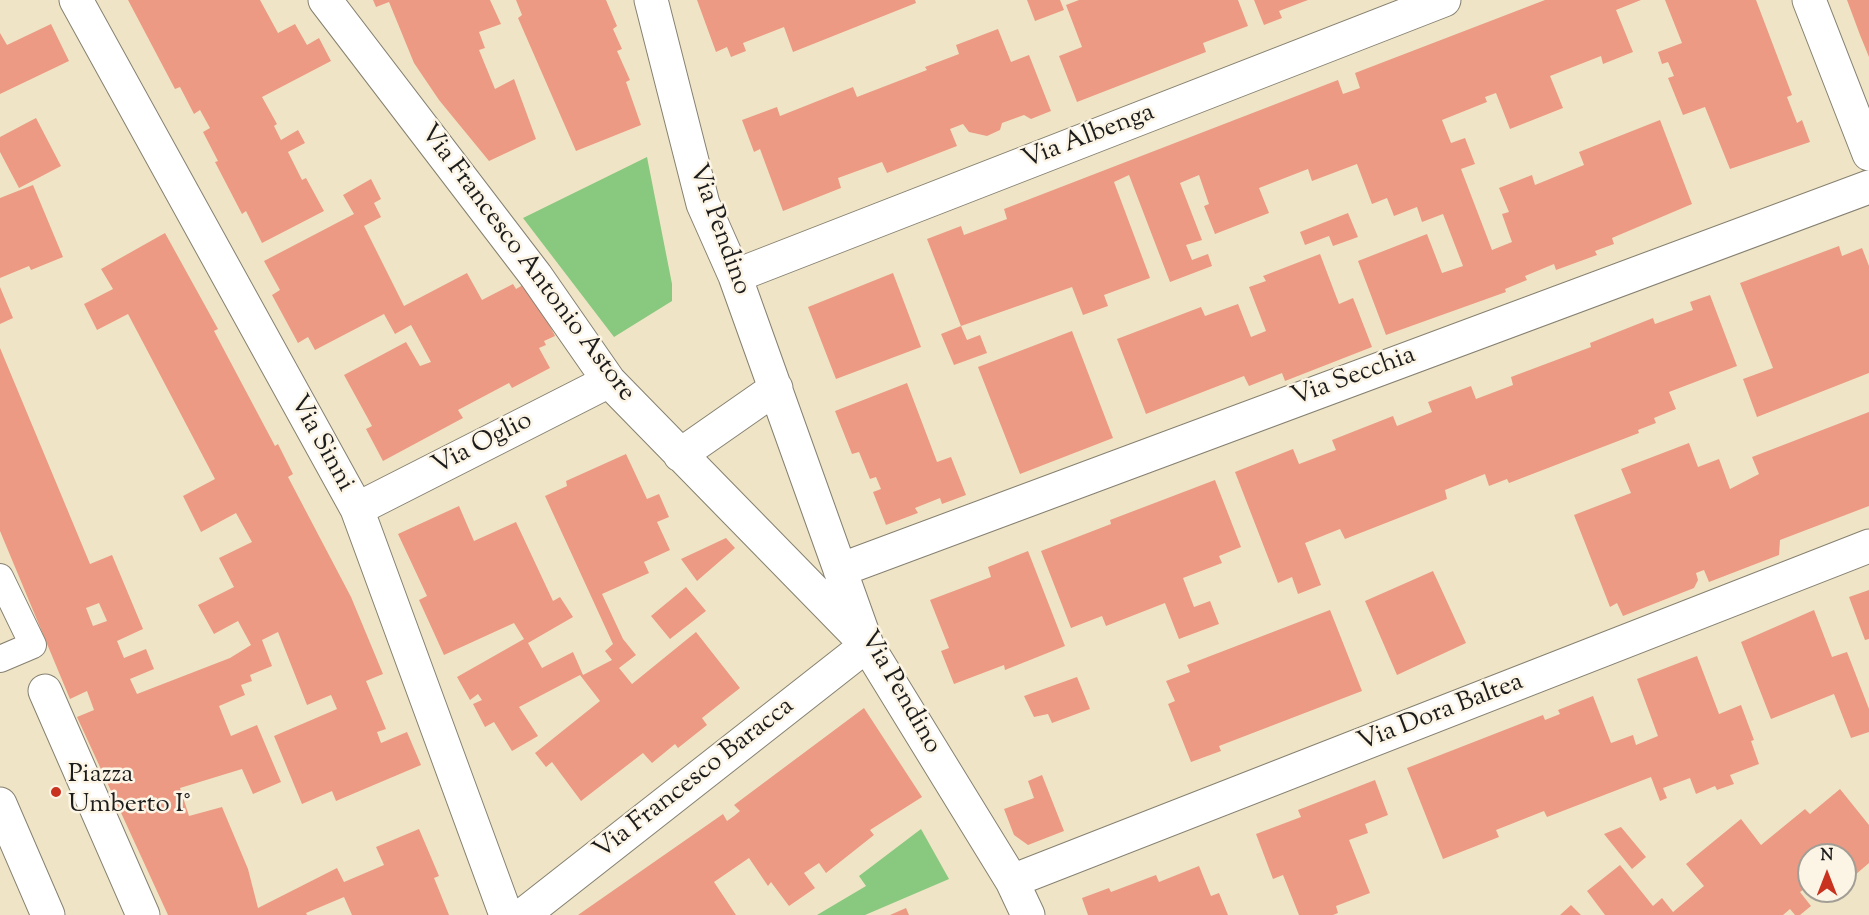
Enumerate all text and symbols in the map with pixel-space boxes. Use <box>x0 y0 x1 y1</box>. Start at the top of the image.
street label: Via Albenga <box>1019 99 1159 177</box>
street label: Via Francesco Antonio Astore <box>412 119 640 409</box>
street label: Via Pendino <box>680 161 756 299</box>
street label: Via Secchia <box>1288 341 1420 415</box>
street label: Via Sinni <box>281 390 359 498</box>
street label: Via Oglio <box>428 407 538 483</box>
street label: Via Pendino <box>851 626 947 760</box>
street label: Via Dora Baltea <box>1354 668 1528 760</box>
street label: Via Francesco Baracca <box>589 692 801 868</box>
place label: Piazza Umberto I° <box>68 761 190 822</box>
marker: Piazza Umberto I° <box>49 785 63 799</box>
north arrow <box>1797 843 1857 903</box>
text: N <box>1821 845 1833 868</box>

